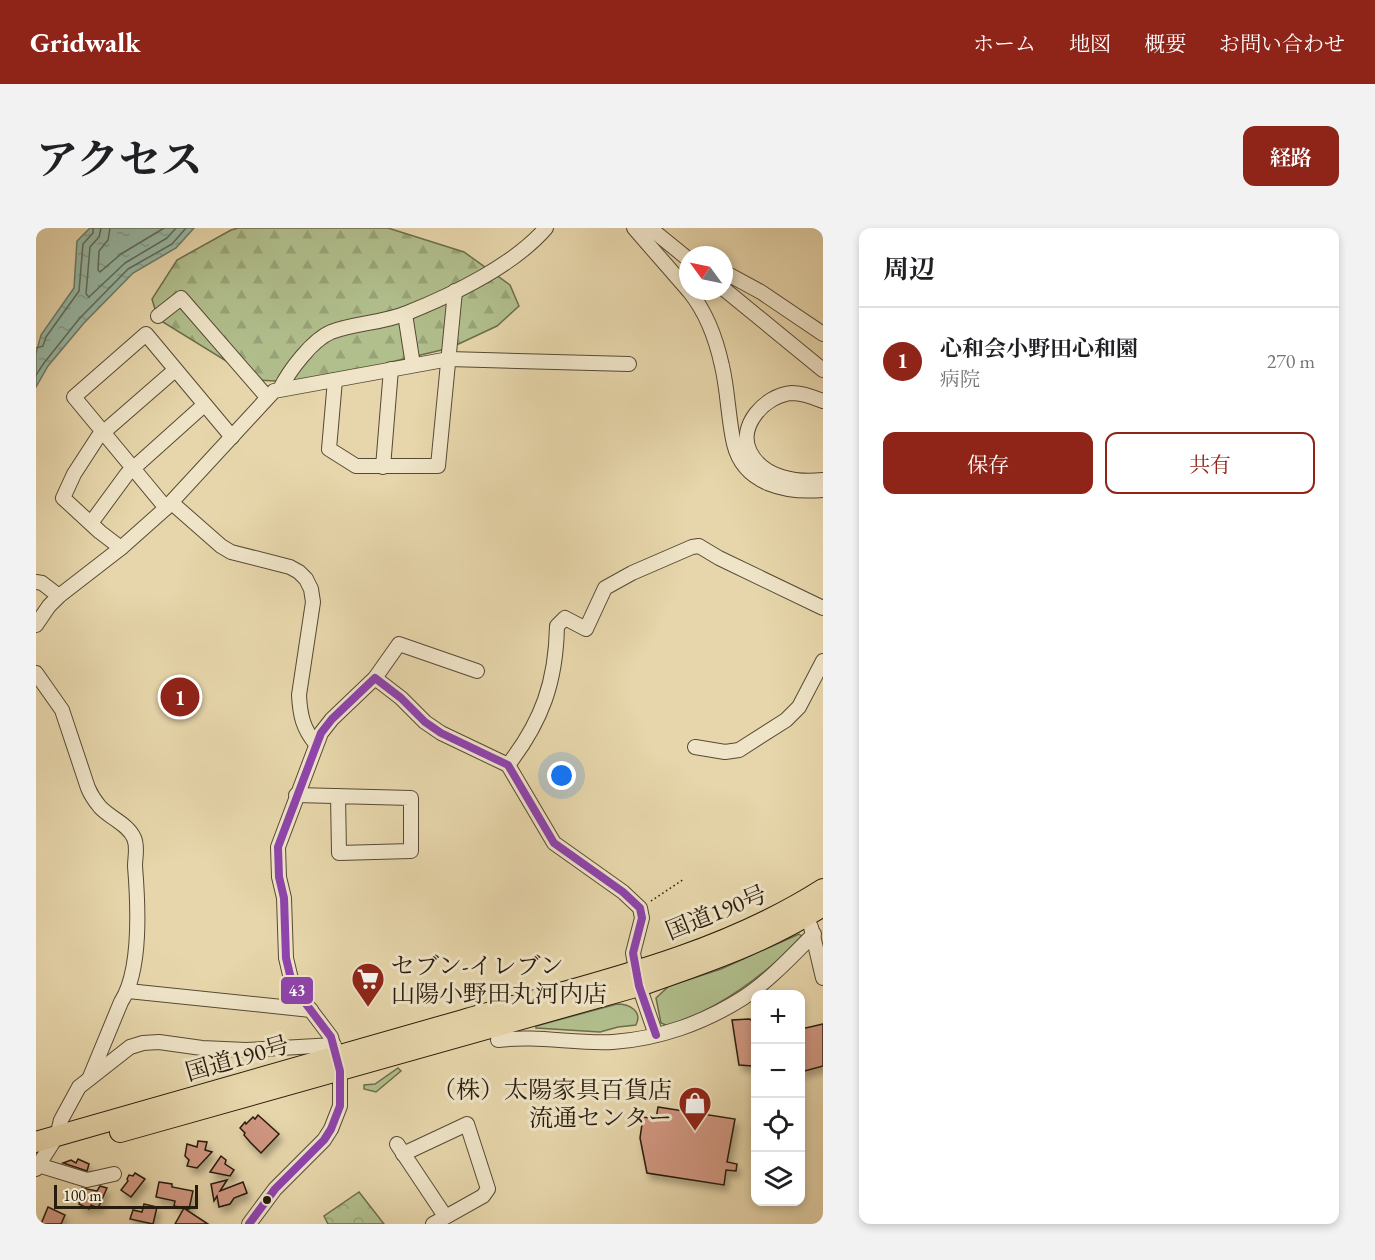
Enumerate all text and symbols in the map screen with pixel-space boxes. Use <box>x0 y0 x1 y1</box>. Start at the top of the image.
text: Gridwalk <box>30 24 141 60</box>
text: ホーム <box>973 30 1036 57</box>
text: 地図 <box>1069 30 1111 57</box>
text: 概要 <box>1144 30 1186 57</box>
text: お問い合わせ <box>1219 30 1345 57</box>
button: 経路 <box>1243 126 1339 186</box>
text: アクセス <box>36 132 203 187</box>
north arrow <box>679 246 733 300</box>
text: 周辺 <box>883 252 935 286</box>
text: 心和会小野田心和園 <box>940 334 1138 363</box>
text: 1 <box>897 348 908 374</box>
text: 270 m <box>1267 348 1315 374</box>
text: 病院 <box>940 366 980 392</box>
button: 保存 <box>883 432 1093 494</box>
button: 共有 <box>1105 432 1315 494</box>
pin: 1 <box>160 674 200 720</box>
your location <box>547 761 576 790</box>
street label: 国道190号 <box>661 878 771 946</box>
place label: セブン-イレブン 山陽小野田丸河内店 <box>391 950 607 1009</box>
supermarket icon: セブン-イレブン 山陽小野田丸河内店 <box>350 961 386 1008</box>
line badge: 43 <box>280 976 314 1005</box>
text: 43 <box>289 980 305 1001</box>
map controls <box>751 990 805 1206</box>
button: + <box>751 990 805 1044</box>
street label: 国道190号 <box>182 1028 292 1088</box>
button: − <box>751 1044 805 1098</box>
place label: （株）太陽家具百貨店 流通センター <box>432 1074 672 1133</box>
shop icon: （株）太陽家具百貨店 流通センター <box>677 1085 713 1132</box>
button: locate <box>751 1098 805 1152</box>
button: layers <box>751 1152 805 1206</box>
scale bar <box>54 1182 198 1210</box>
text: 100 m <box>63 1185 102 1206</box>
unlabelled marker <box>261 1194 273 1206</box>

